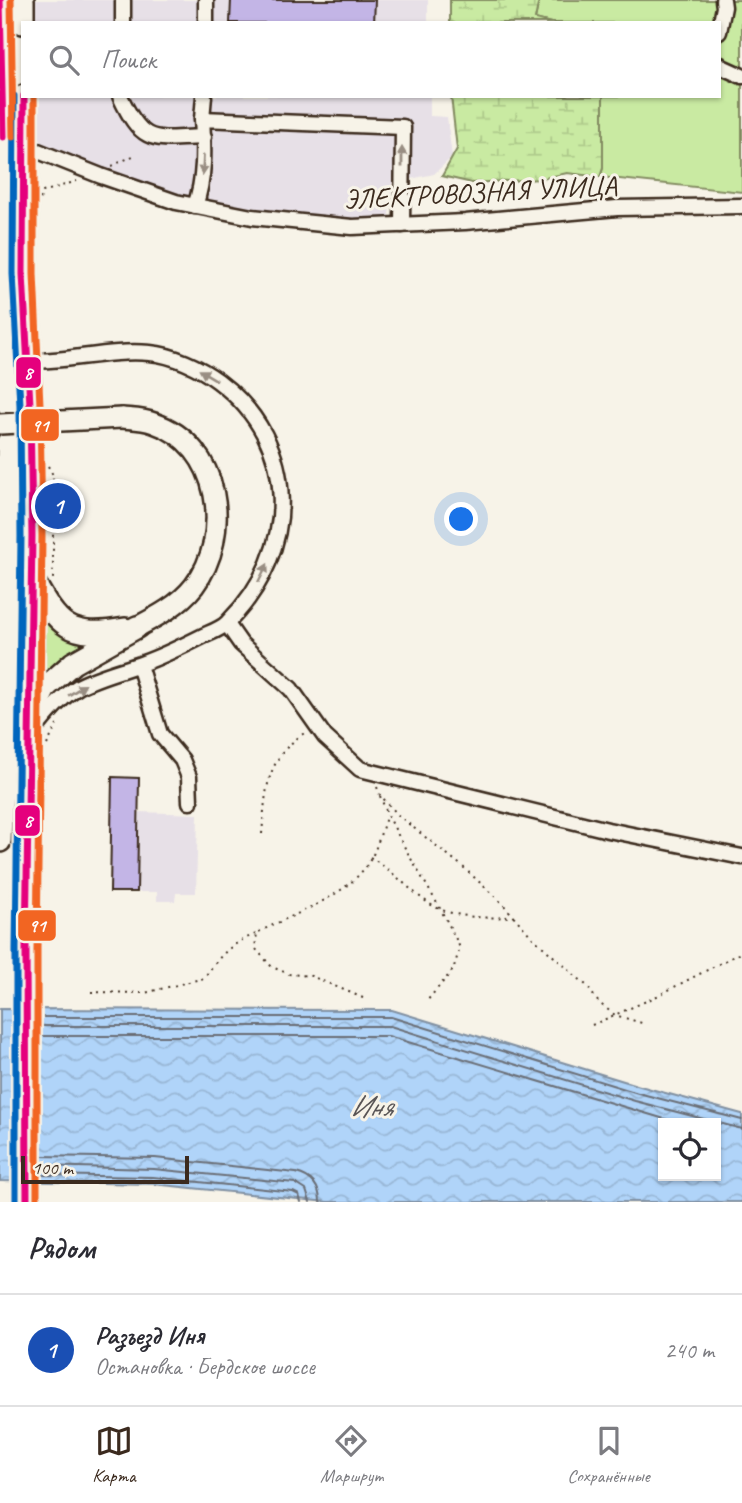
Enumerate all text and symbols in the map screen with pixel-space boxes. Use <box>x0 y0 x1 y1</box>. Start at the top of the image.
search box <box>21 21 721 98</box>
icon: search <box>45 41 83 79</box>
text: Поиск <box>101 43 156 76</box>
one-way arrow <box>396 145 408 167</box>
one-way arrow <box>197 154 208 176</box>
street label: ЭЛЕКТРОВОЗНАЯ УЛИЦА <box>343 167 618 217</box>
line badge: 8 <box>15 356 42 389</box>
text: 8 <box>24 361 35 385</box>
one-way arrow <box>199 369 218 382</box>
line badge: 91 <box>20 408 60 442</box>
text: 91 <box>32 414 51 438</box>
pin: 1 <box>35 480 81 532</box>
your location <box>444 502 478 536</box>
one-way arrow <box>258 563 269 583</box>
one-way arrow <box>67 683 86 696</box>
line badge: 8 <box>14 804 41 837</box>
text: 8 <box>24 809 35 833</box>
line badge: 91 <box>17 909 57 942</box>
text: 91 <box>29 914 48 938</box>
water label: Иня <box>350 1087 396 1125</box>
map controls <box>658 1118 721 1181</box>
button: locate <box>658 1118 721 1181</box>
scale bar <box>21 1153 189 1185</box>
text: 100 m <box>32 1156 73 1180</box>
text: Рядом <box>28 1229 95 1267</box>
text: Разъезд Иня <box>95 1319 204 1352</box>
text: 1 <box>46 1336 56 1365</box>
text: 240 m <box>665 1336 714 1365</box>
text: Остановка · Бердское шоссе <box>95 1352 315 1381</box>
tab: Карта <box>92 1422 136 1488</box>
tab: Маршрут <box>320 1422 383 1488</box>
tab: Сохранённые <box>567 1422 650 1488</box>

